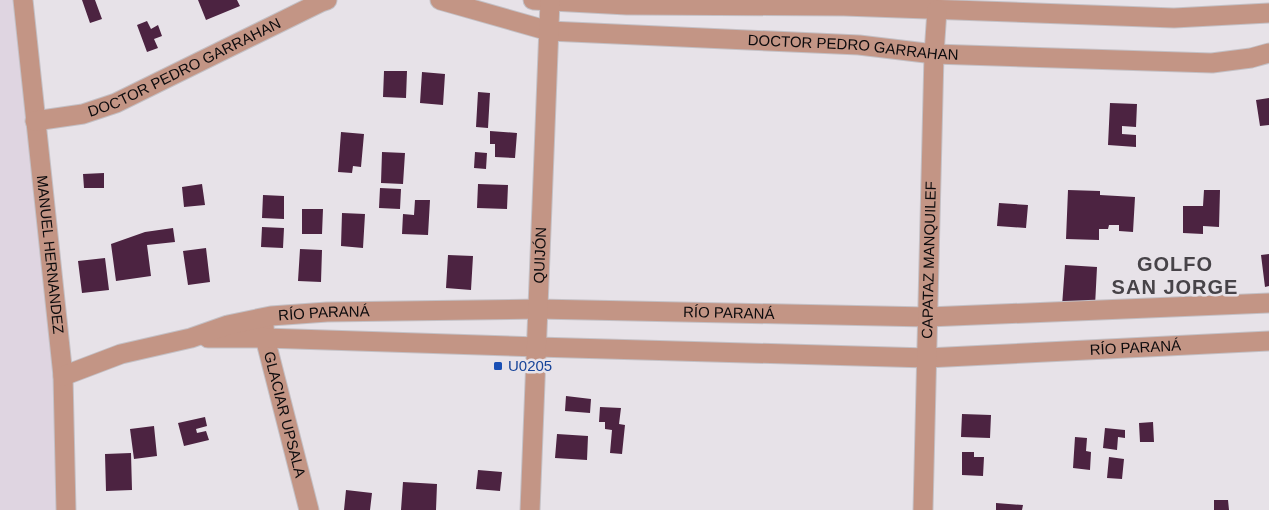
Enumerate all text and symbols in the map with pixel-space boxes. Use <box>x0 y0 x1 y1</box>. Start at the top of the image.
street label: DOCTOR PEDRO GARRAHAN <box>86 14 283 120</box>
street label: DOCTOR PEDRO GARRAHAN <box>747 31 959 63</box>
street label: MANUEL HERNANDEZ <box>34 174 67 335</box>
street label: CAPATAZ MANQUILEF <box>918 181 939 339</box>
street label: QUIJÓN <box>530 227 549 284</box>
district label: GOLFO SAN JORGE <box>1112 253 1238 298</box>
street label: RÍO PARANÁ <box>278 302 370 323</box>
street label: RÍO PARANÁ <box>683 303 775 322</box>
street label: RÍO PARANÁ <box>1089 336 1182 358</box>
street label: GLACIAR UPSALA <box>261 350 309 479</box>
place label: U0205 <box>508 357 552 374</box>
marker: U0205 <box>492 360 504 372</box>

